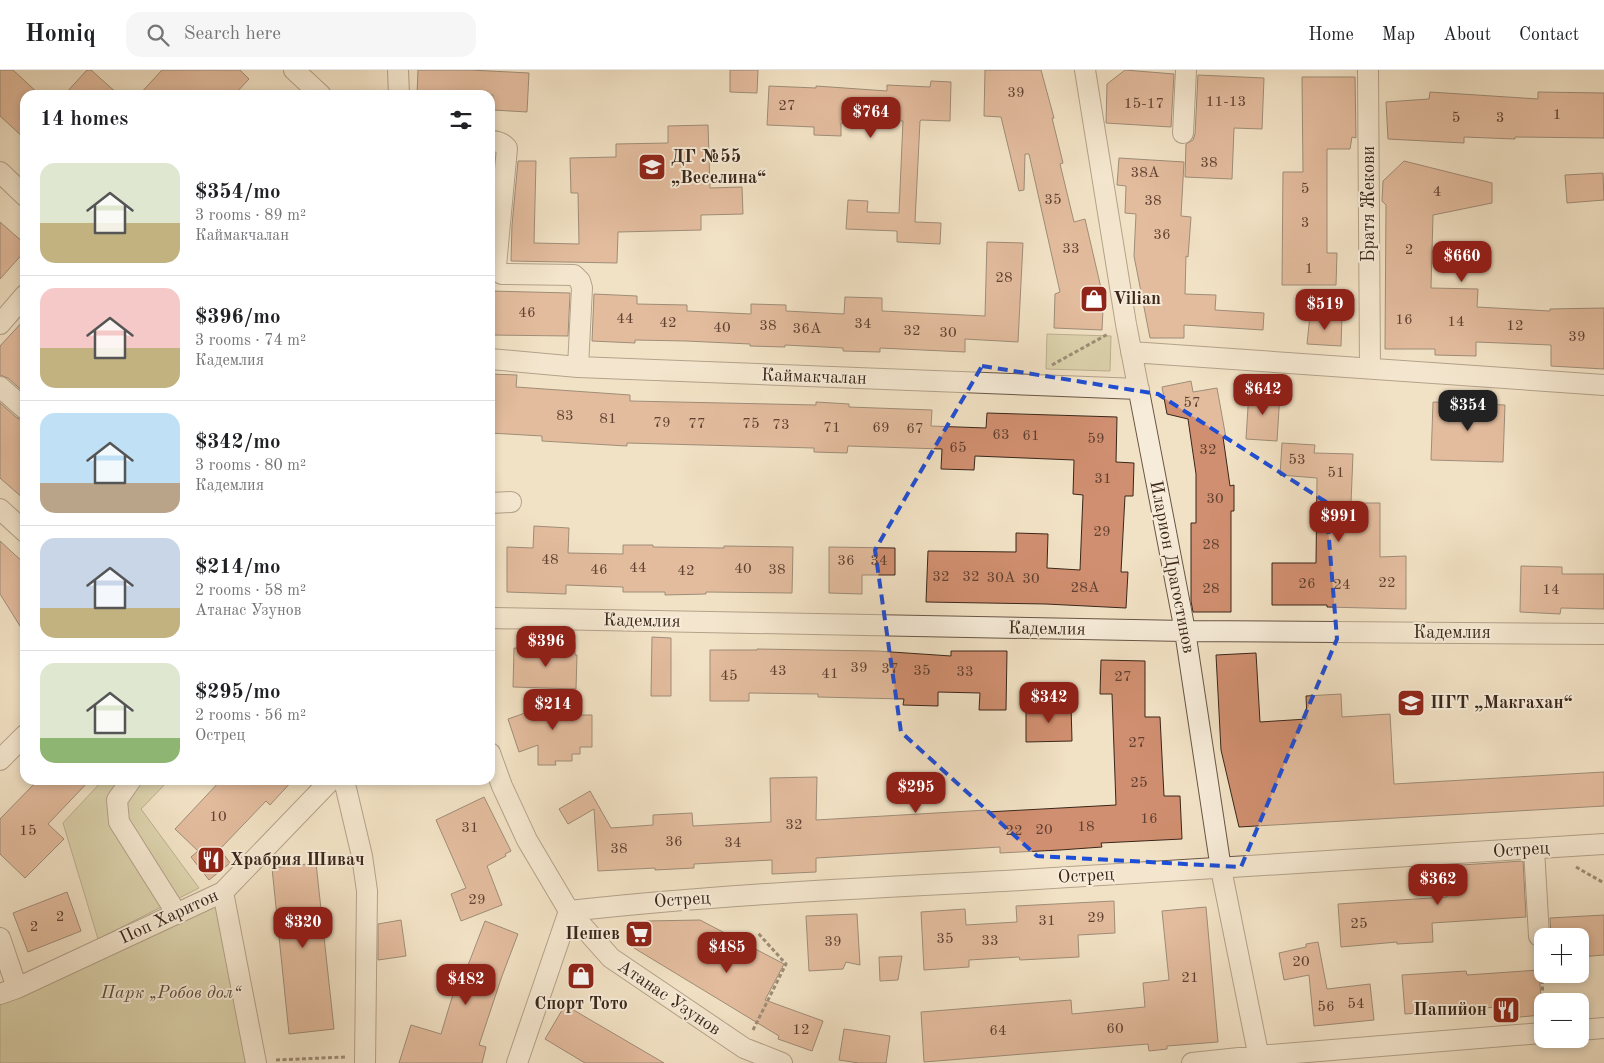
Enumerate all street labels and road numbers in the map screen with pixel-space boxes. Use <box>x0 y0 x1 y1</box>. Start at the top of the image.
street label: Братя Жекови <box>1360 146 1378 262</box>
street label: Каймакчалан <box>761 366 867 388</box>
street label: Иларион Драгостинов <box>1146 479 1198 655</box>
street label: Кадемлия <box>603 611 681 631</box>
street label: Кадемлия <box>1008 619 1086 639</box>
street label: Кадемлия <box>1413 624 1491 642</box>
street label: Острец <box>1492 839 1550 861</box>
street label: Острец <box>1057 866 1115 886</box>
street label: Поп Харитон <box>117 886 221 948</box>
street label: Острец <box>653 889 711 911</box>
street label: Атанас Узунов <box>614 957 724 1039</box>

